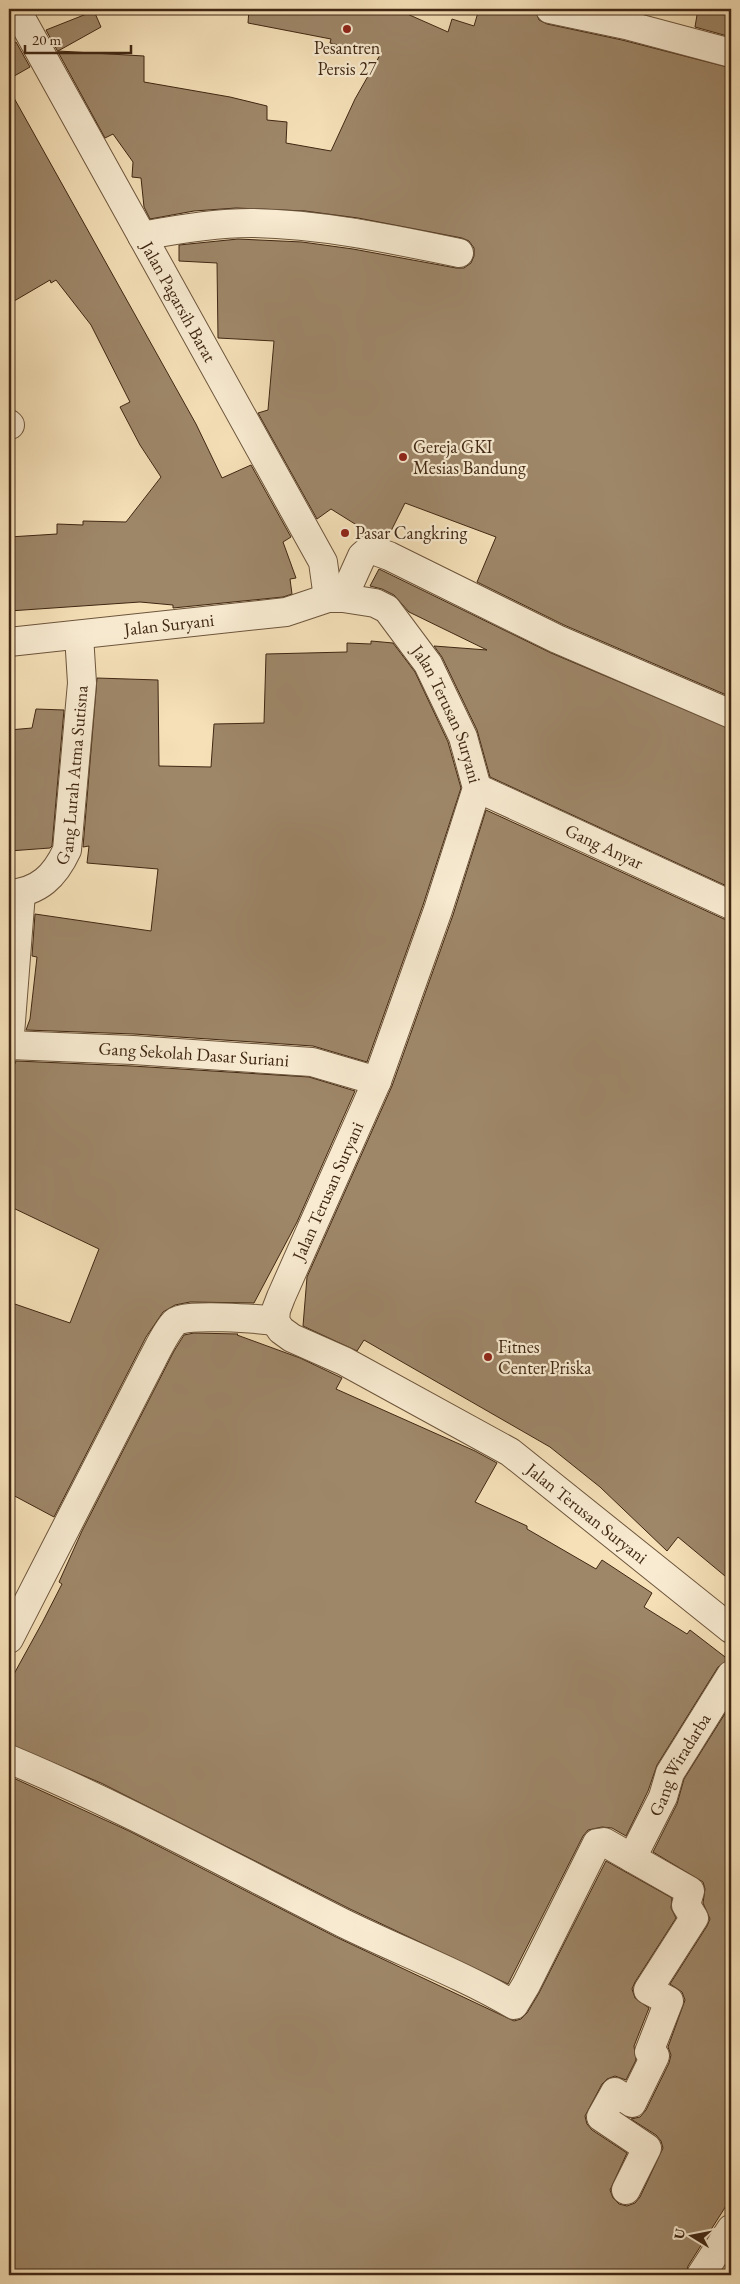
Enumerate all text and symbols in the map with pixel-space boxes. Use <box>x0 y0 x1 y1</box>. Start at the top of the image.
scale bar <box>25 22 131 54</box>
marker: Pesantren Persis 27 <box>341 23 353 35</box>
text: 20 m <box>32 30 61 49</box>
place label: Pesantren Persis 27 <box>314 36 381 80</box>
street label: Jalan Pagarsih Barat <box>135 235 222 367</box>
place label: Gereja GKI Mesias Bandung <box>413 435 526 479</box>
marker: Gereja GKI Mesias Bandung <box>397 451 409 463</box>
place label: Pasar Cangkring <box>355 521 467 544</box>
marker: Pasar Cangkring <box>339 527 351 539</box>
street label: Jalan Suryani <box>121 608 216 641</box>
street label: Jalan Terusan Suryani <box>405 638 487 786</box>
street label: Gang Lurah Atma Sutisna <box>49 683 93 869</box>
street label: Gang Anyar <box>562 818 647 874</box>
street label: Gang Sekolah Dasar Suriani <box>98 1037 290 1071</box>
street label: Jalan Terusan Suryani <box>286 1117 369 1265</box>
place label: Fitnes Center Priska <box>498 1335 592 1379</box>
marker: Fitnes Center Priska <box>482 1351 494 1363</box>
street label: Jalan Terusan Suryani <box>520 1456 653 1569</box>
street label: Gang Wiradarba <box>643 1708 716 1820</box>
north arrow <box>668 2212 718 2262</box>
text: U <box>669 2226 689 2240</box>

